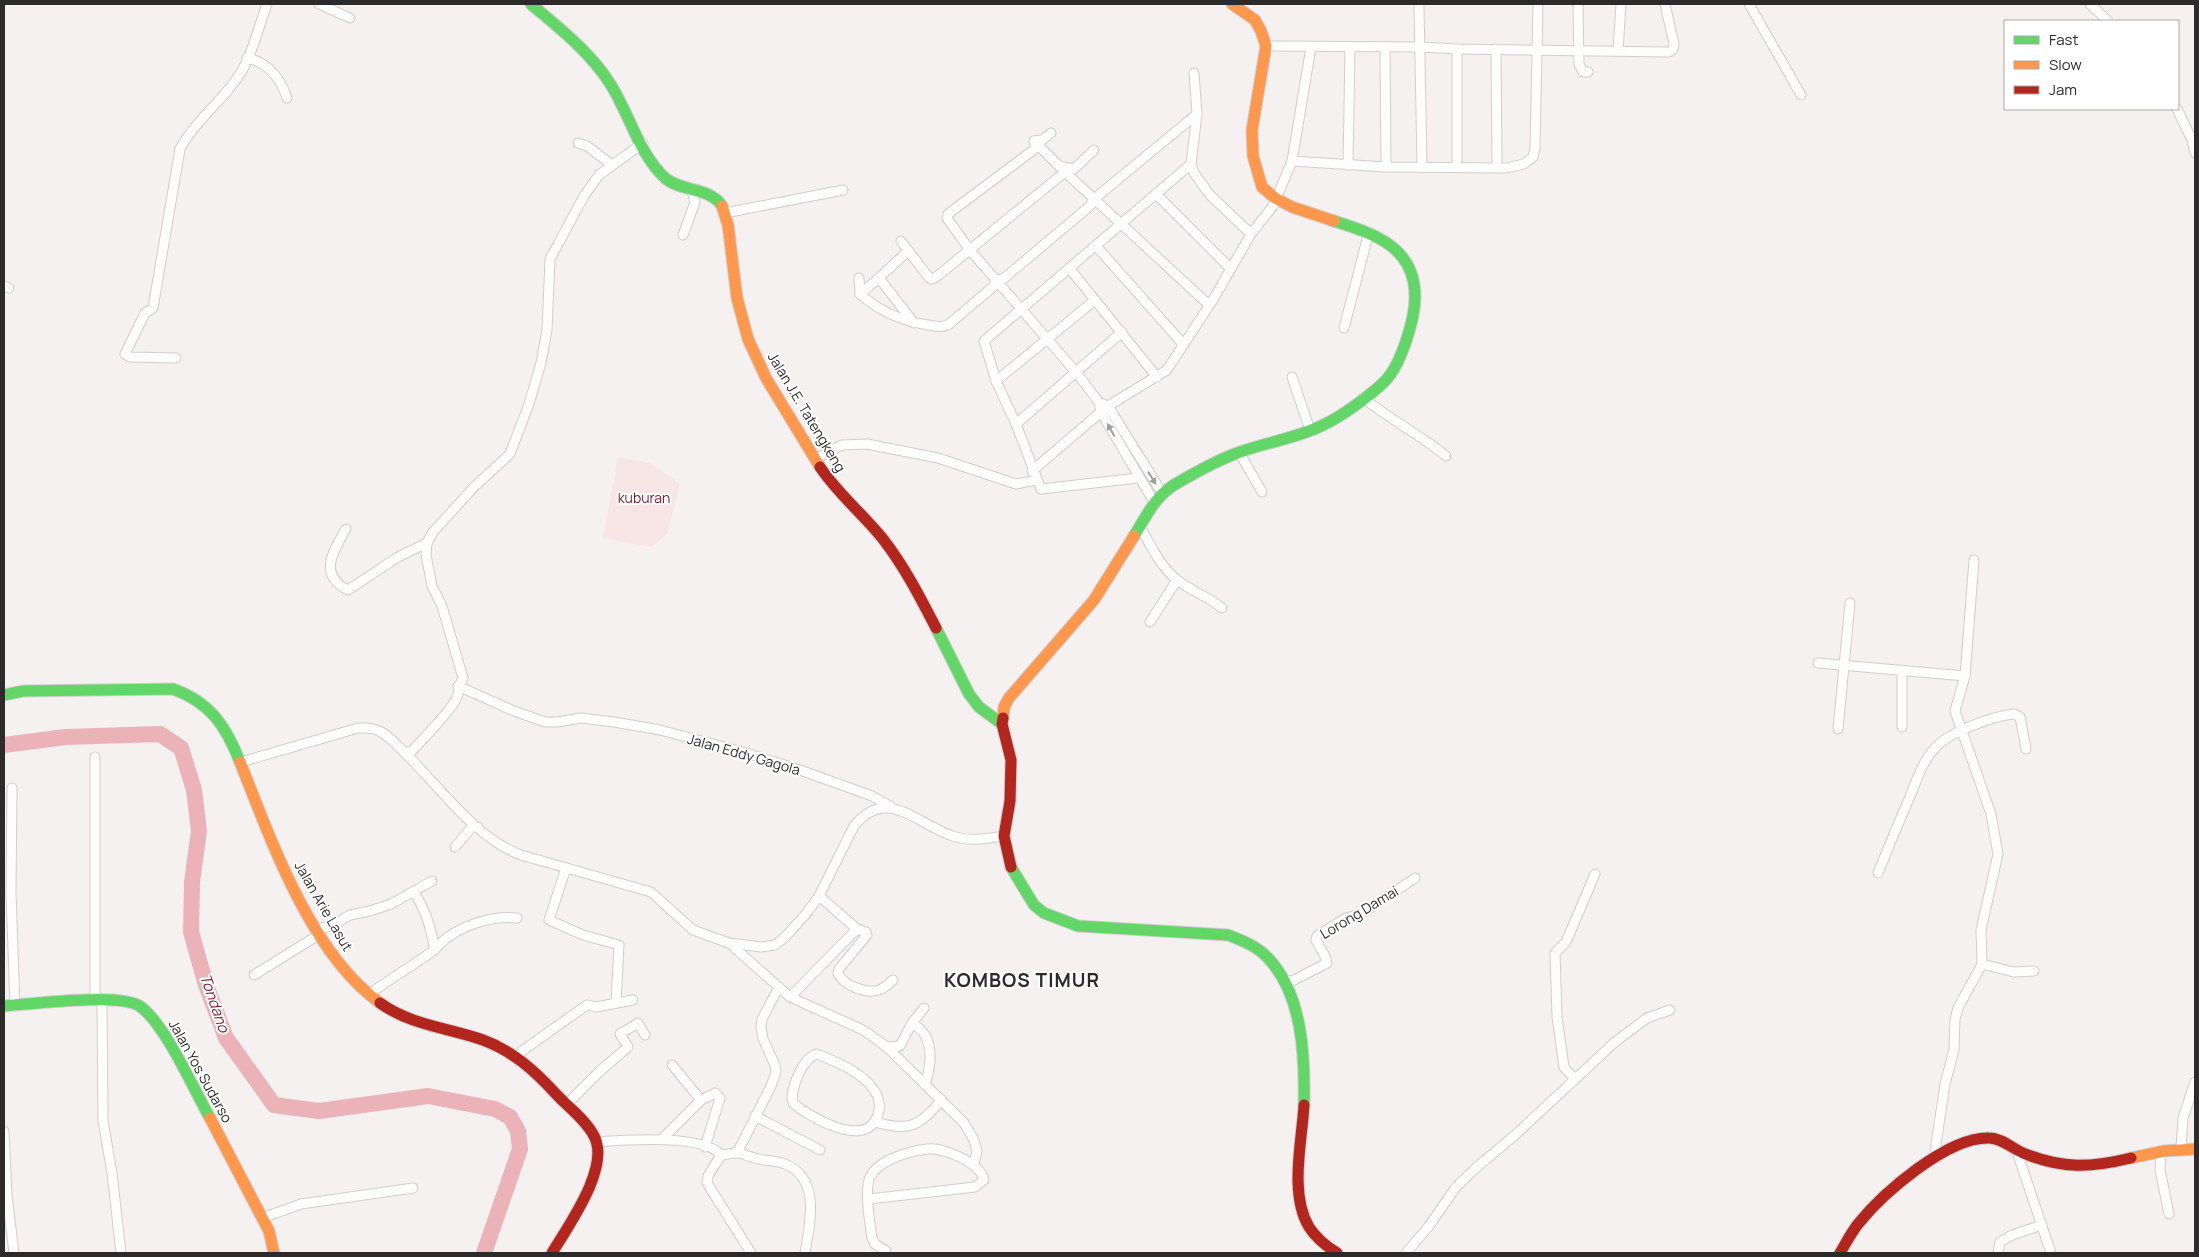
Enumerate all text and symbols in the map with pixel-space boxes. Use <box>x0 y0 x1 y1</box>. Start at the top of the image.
legend <box>2004 20 2179 110</box>
text: Fast <box>2049 29 2078 50</box>
text: Slow <box>2049 54 2082 75</box>
text: Jam <box>2049 79 2077 100</box>
street label: Jalan J.E. Tatengkeng <box>764 349 850 475</box>
one-way arrow <box>1107 423 1115 438</box>
one-way arrow <box>1148 471 1157 484</box>
park label: kuburan <box>618 488 670 507</box>
street label: Jalan Eddy Gagola <box>685 729 803 779</box>
street label: Jalan Arie Lasut <box>291 858 358 955</box>
street label: Lorong Damai <box>1316 881 1402 943</box>
district label: KOMBOS TIMUR <box>944 967 1100 993</box>
water label: Tondano <box>195 971 235 1036</box>
street label: Jalan Yos Sudarso <box>165 1016 237 1126</box>

